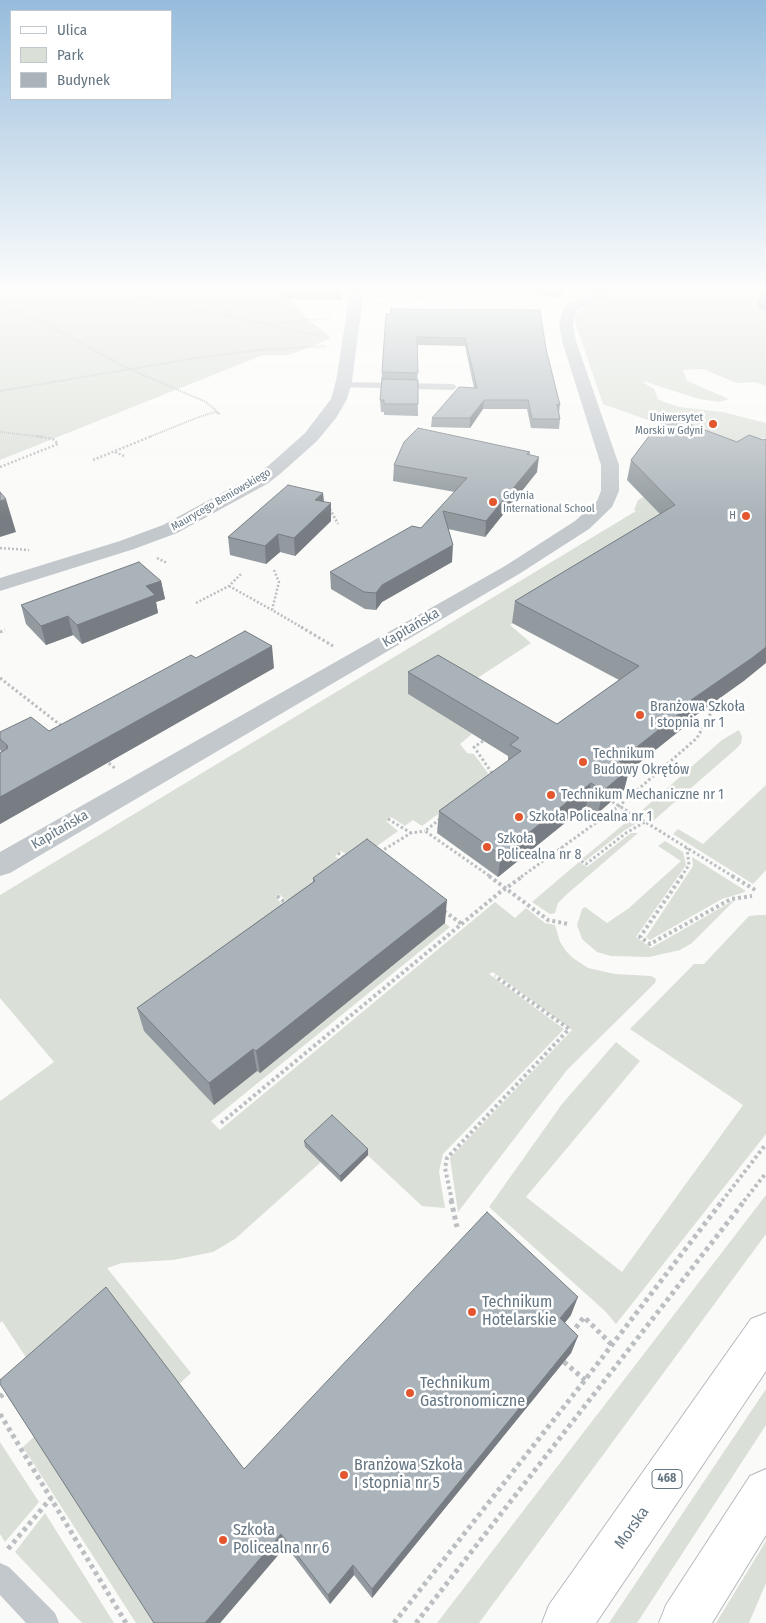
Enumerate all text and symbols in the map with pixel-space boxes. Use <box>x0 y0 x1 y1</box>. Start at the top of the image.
legend <box>10 10 172 100</box>
text: Ulica <box>57 21 87 39</box>
text: Park <box>57 46 84 64</box>
text: Budynek <box>57 71 110 89</box>
place label: Uniwersytet Morski w Gdyni <box>635 411 703 437</box>
marker: Uniwersytet Morski w Gdyni <box>707 418 719 430</box>
street label: Maurycego Beniowskiego <box>169 466 273 534</box>
place label: Gdynia International School <box>503 489 595 515</box>
marker: Gdynia International School <box>487 496 499 508</box>
place label: H <box>729 509 736 523</box>
marker: H <box>740 510 752 522</box>
street label: Kapitańska <box>380 605 442 651</box>
place label: Branżowa Szkoła I stopnia nr 1 <box>650 699 745 732</box>
marker: Branżowa Szkoła I stopnia nr 1 <box>634 709 646 721</box>
place label: Technikum Budowy Okrętów <box>593 746 689 779</box>
marker: Technikum Budowy Okrętów <box>577 756 589 768</box>
place label: Technikum Mechaniczne nr 1 <box>561 787 724 803</box>
marker: Technikum Mechaniczne nr 1 <box>545 789 557 801</box>
street label: Kapitańska <box>29 807 91 853</box>
place label: Szkoła Policealna nr 1 <box>529 809 652 825</box>
marker: Szkoła Policealna nr 1 <box>513 811 525 823</box>
place label: Szkoła Policealna nr 8 <box>497 831 582 864</box>
marker: Szkoła Policealna nr 8 <box>481 841 493 853</box>
place label: Technikum Hotelarskie <box>482 1293 557 1331</box>
marker: Technikum Hotelarskie <box>466 1306 478 1318</box>
place label: Technikum Gastronomiczne <box>420 1374 525 1412</box>
marker: Technikum Gastronomiczne <box>404 1387 416 1399</box>
place label: Branżowa Szkoła I stopnia nr 5 <box>354 1456 463 1494</box>
marker: Branżowa Szkoła I stopnia nr 5 <box>338 1469 350 1481</box>
road number: 468 <box>652 1470 682 1488</box>
street label: Morska <box>611 1503 653 1553</box>
place label: Szkoła Policealna nr 6 <box>233 1521 330 1559</box>
marker: Szkoła Policealna nr 6 <box>217 1534 229 1546</box>

